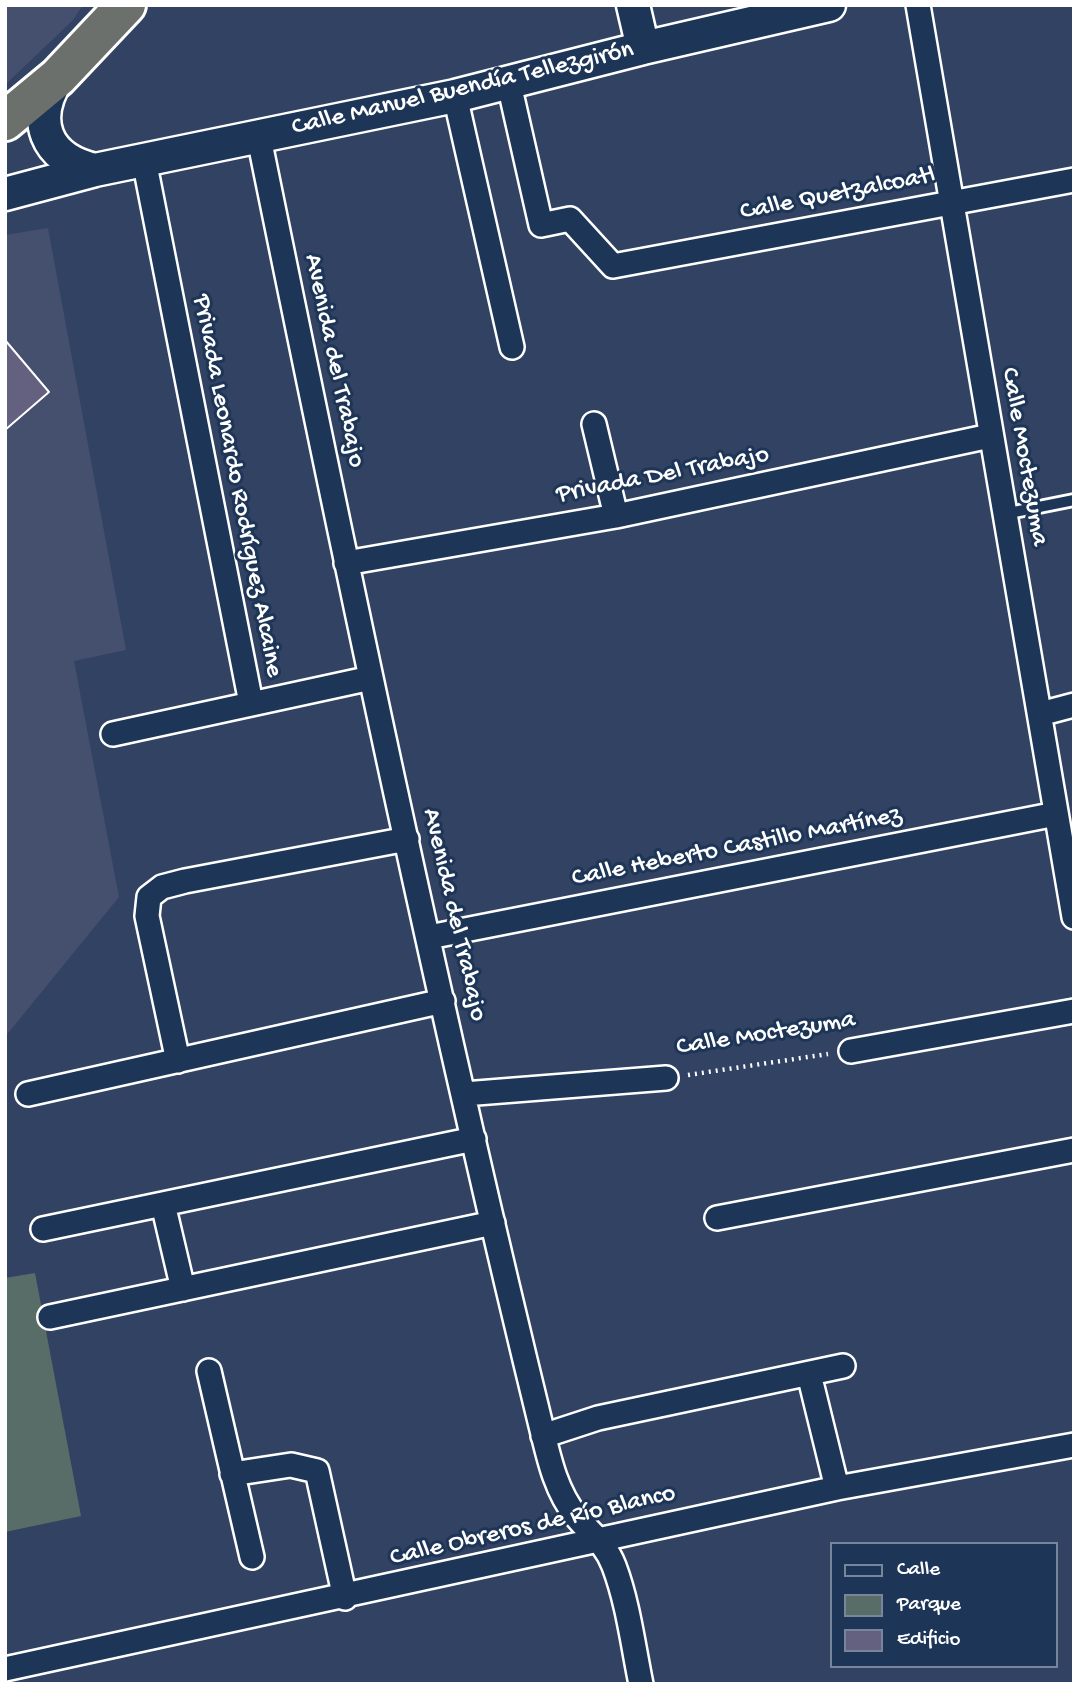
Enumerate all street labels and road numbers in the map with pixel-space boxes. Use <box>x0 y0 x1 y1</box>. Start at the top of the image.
street label: Calle Manuel Buendía Tellezgirón <box>289 35 637 145</box>
street label: Calle Quetzalcoatl <box>738 161 938 229</box>
street label: Avenida del Trabajo <box>295 251 371 471</box>
street label: Privada Leonardo Rodríguez Alcaine <box>184 292 288 680</box>
street label: Calle Moctezuma <box>992 365 1054 549</box>
street label: Privada Del Trabajo <box>554 440 772 512</box>
street label: Calle Heberto Castillo Martínez <box>570 801 904 895</box>
street label: Avenida del Trabajo <box>413 806 493 1024</box>
street label: Calle Moctezuma <box>674 1005 858 1065</box>
street label: Calle Obreros de Río Blanco <box>387 1479 679 1575</box>

